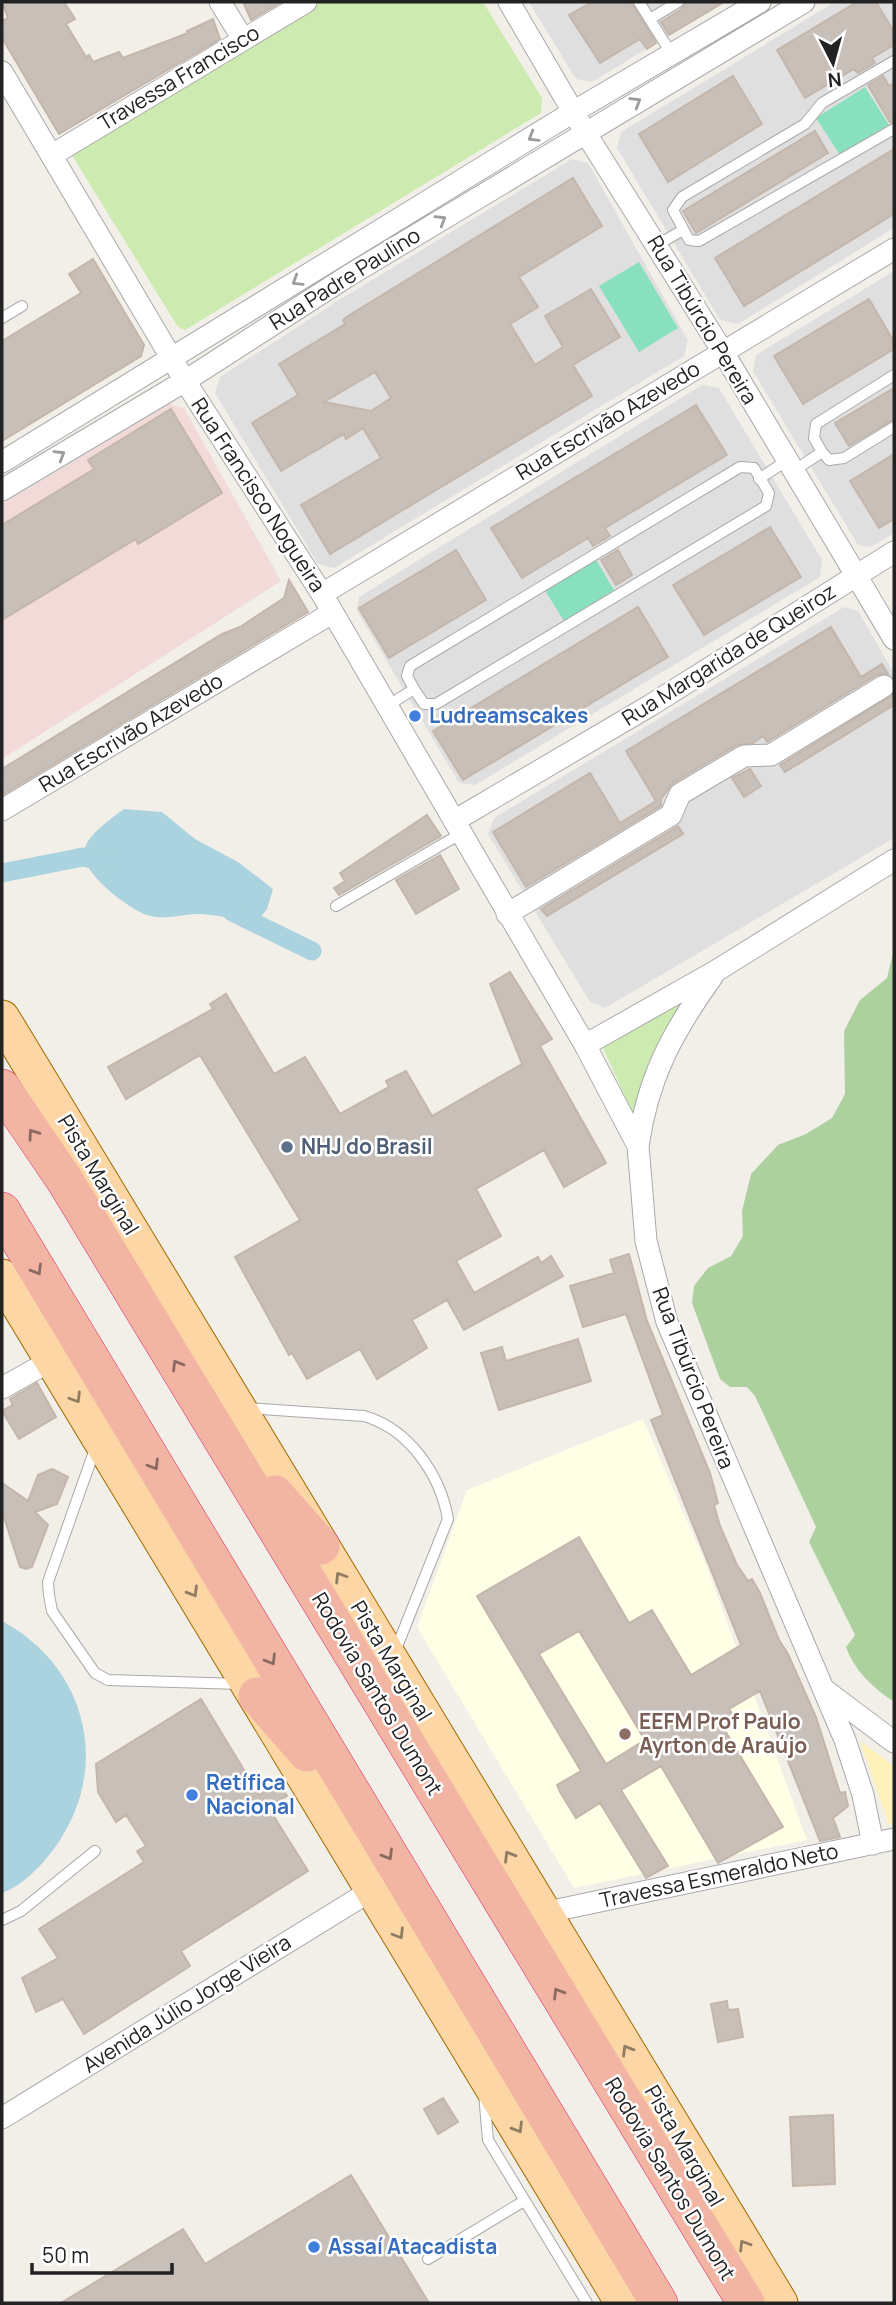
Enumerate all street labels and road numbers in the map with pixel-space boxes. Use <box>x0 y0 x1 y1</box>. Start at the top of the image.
street label: Travessa Francisco <box>93 18 264 136</box>
street label: Rua Padre Paulino <box>264 221 425 336</box>
street label: Rua Tibúrcio Pereira <box>641 230 764 409</box>
street label: Rua Escrivão Azevedo <box>510 354 705 486</box>
street label: Rua Francisco Nogueira <box>185 392 332 597</box>
street label: Rua Margarida de Queiroz <box>616 577 841 732</box>
street label: Rua Escrivão Azevedo <box>33 666 228 798</box>
street label: Pista Marginal <box>52 1109 146 1240</box>
street label: Rua Tibúrcio Pereira <box>646 1283 741 1472</box>
street label: Rodovia Santos Dumont <box>306 1587 450 1800</box>
street label: Pista Marginal <box>345 1595 439 1726</box>
street label: Travessa Esmeraldo Neto <box>597 1836 841 1914</box>
street label: Avenida Júlio Jorge Vieira <box>77 1928 296 2079</box>
street label: Rodovia Santos Dumont <box>599 2072 743 2285</box>
street label: Pista Marginal <box>639 2080 731 2211</box>

